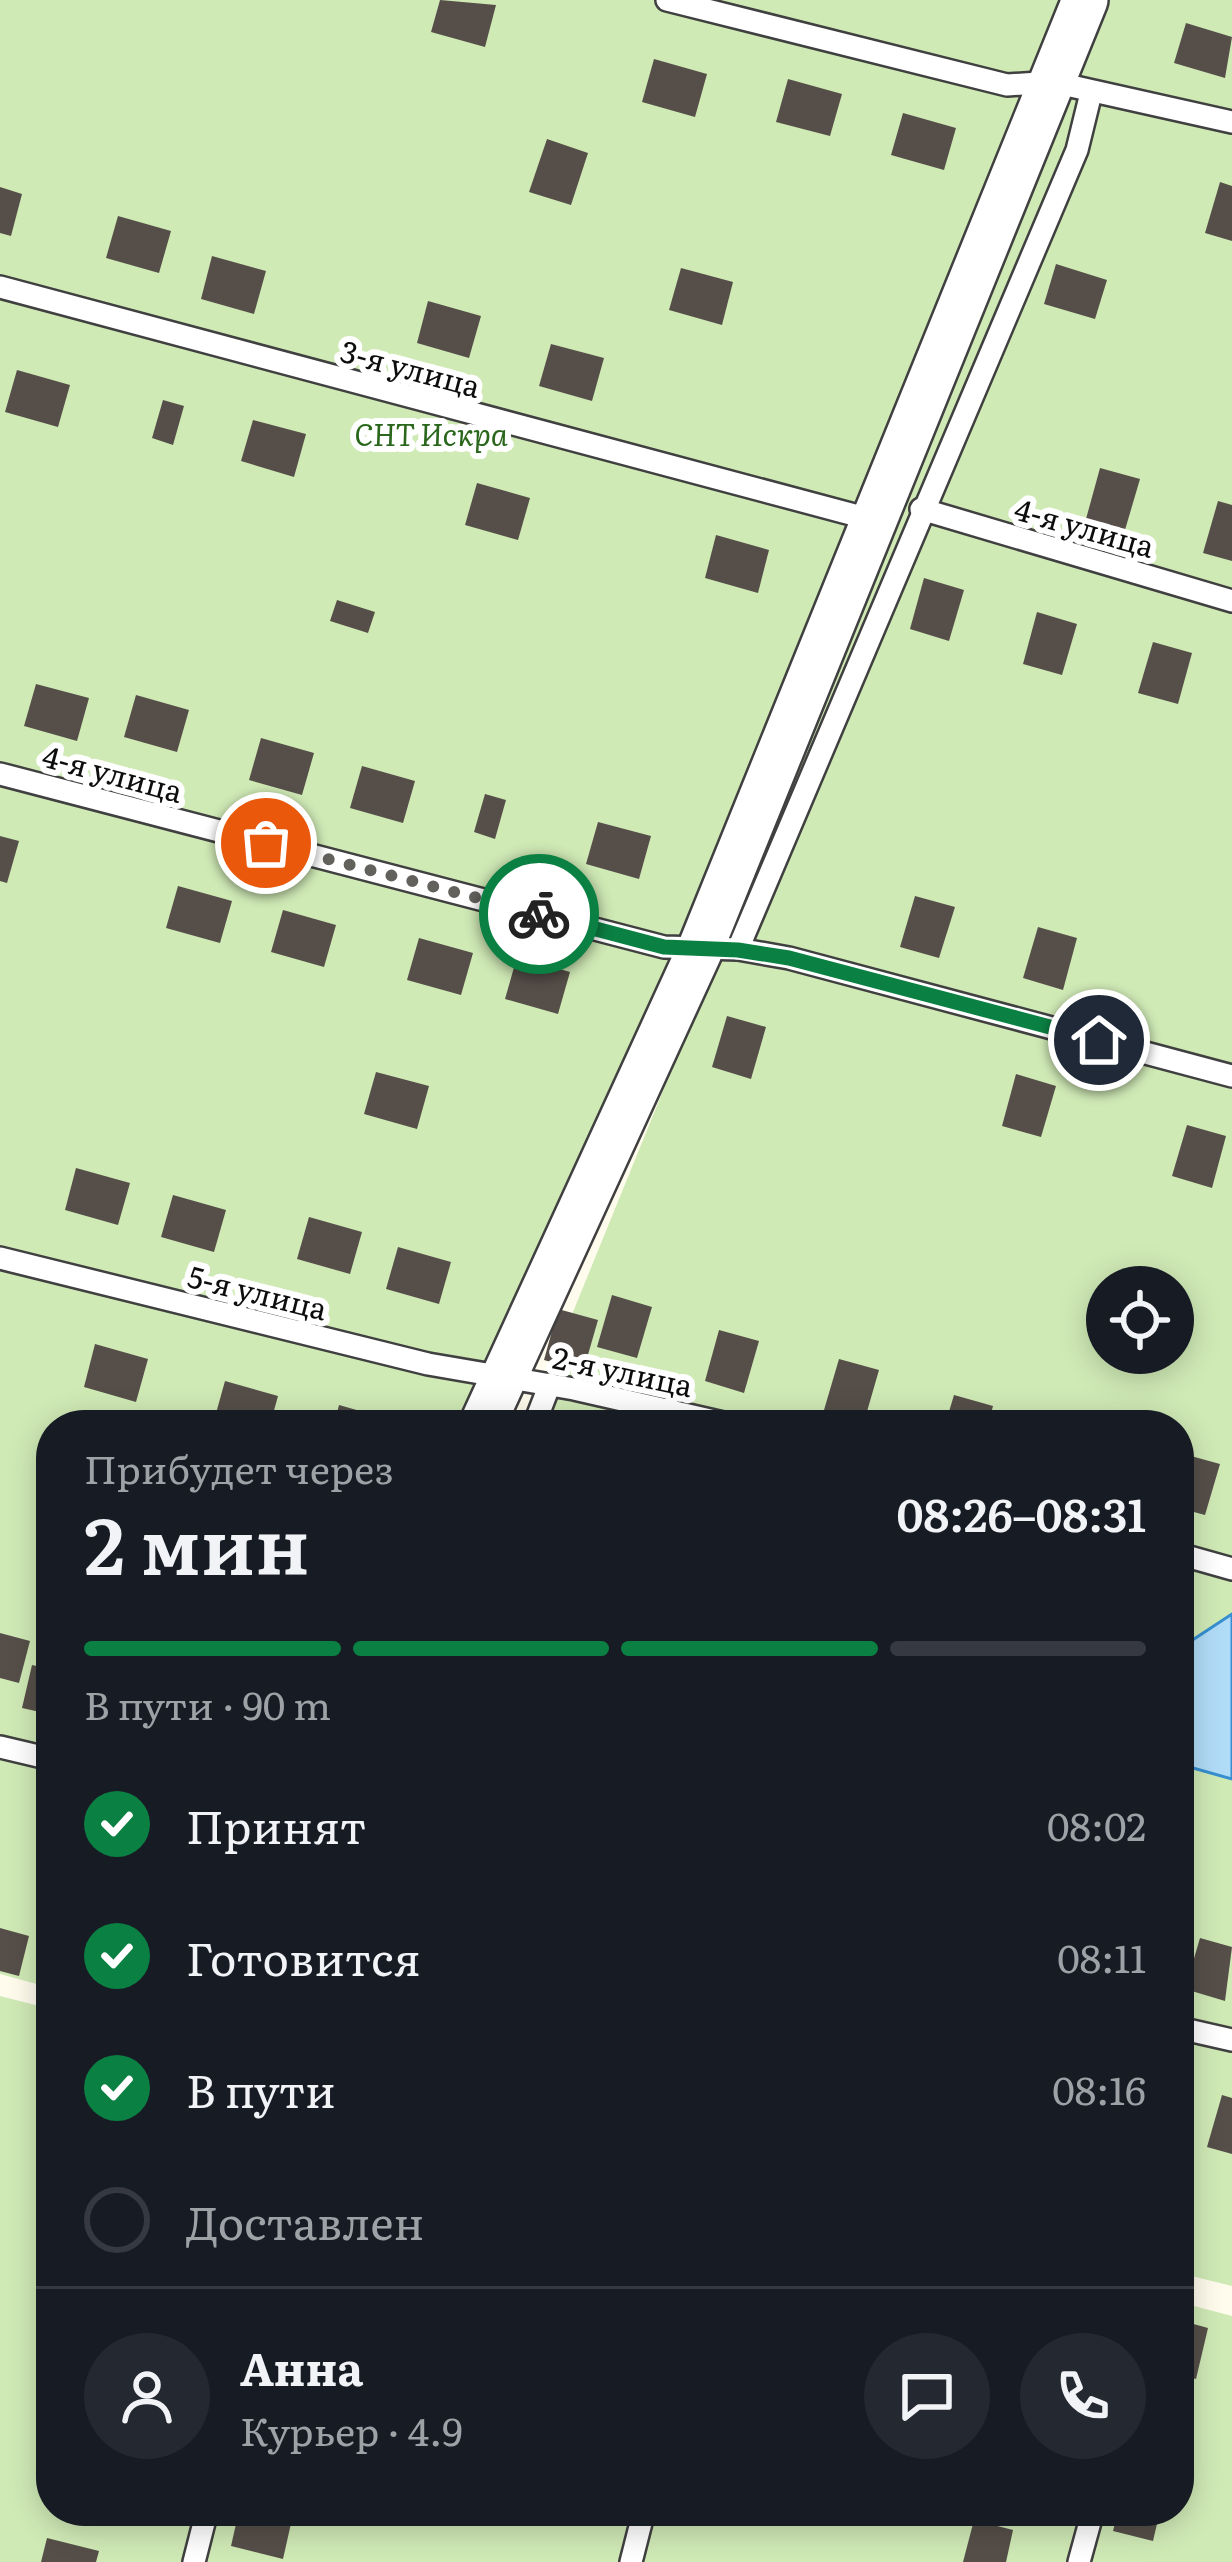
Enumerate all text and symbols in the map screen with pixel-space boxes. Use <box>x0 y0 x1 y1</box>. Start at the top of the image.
street label: 3-я улица <box>336 327 487 407</box>
park label: СНТ Искра <box>354 411 508 455</box>
street label: 4-я улица <box>1010 485 1161 567</box>
street label: 4-я улица <box>38 732 189 812</box>
pin <box>215 792 317 894</box>
icon: bag <box>233 810 299 876</box>
courier <box>479 854 599 974</box>
icon: bike <box>506 881 572 947</box>
pin <box>1048 989 1150 1091</box>
icon: home <box>1066 1007 1132 1073</box>
street label: 5-я улица <box>184 1252 333 1330</box>
map controls <box>1086 1266 1194 1374</box>
button: locate <box>1086 1266 1194 1374</box>
street label: 2-я улица <box>549 1334 698 1406</box>
text: Прибудет через <box>84 1438 394 1496</box>
text: 08:26–08:31 <box>896 1479 1146 1546</box>
text: 2 мин <box>84 1483 310 1599</box>
text: В пути · 90 m <box>84 1674 331 1732</box>
icon: check <box>84 1791 150 1857</box>
text: Принят <box>186 1791 366 1858</box>
text: 08:02 <box>1047 1795 1146 1853</box>
icon: check <box>84 1923 150 1989</box>
text: Готовится <box>186 1923 421 1990</box>
text: 08:11 <box>1057 1927 1146 1985</box>
icon: check <box>84 2055 150 2121</box>
text: В пути <box>186 2055 336 2122</box>
text: 08:16 <box>1052 2059 1146 2117</box>
text: Доставлен <box>186 2187 424 2254</box>
button: person <box>84 2333 210 2459</box>
text: Анна <box>240 2333 363 2400</box>
button: chat <box>864 2333 990 2459</box>
button: phone <box>1020 2333 1146 2459</box>
text: Курьер · 4.9 <box>240 2400 463 2458</box>

